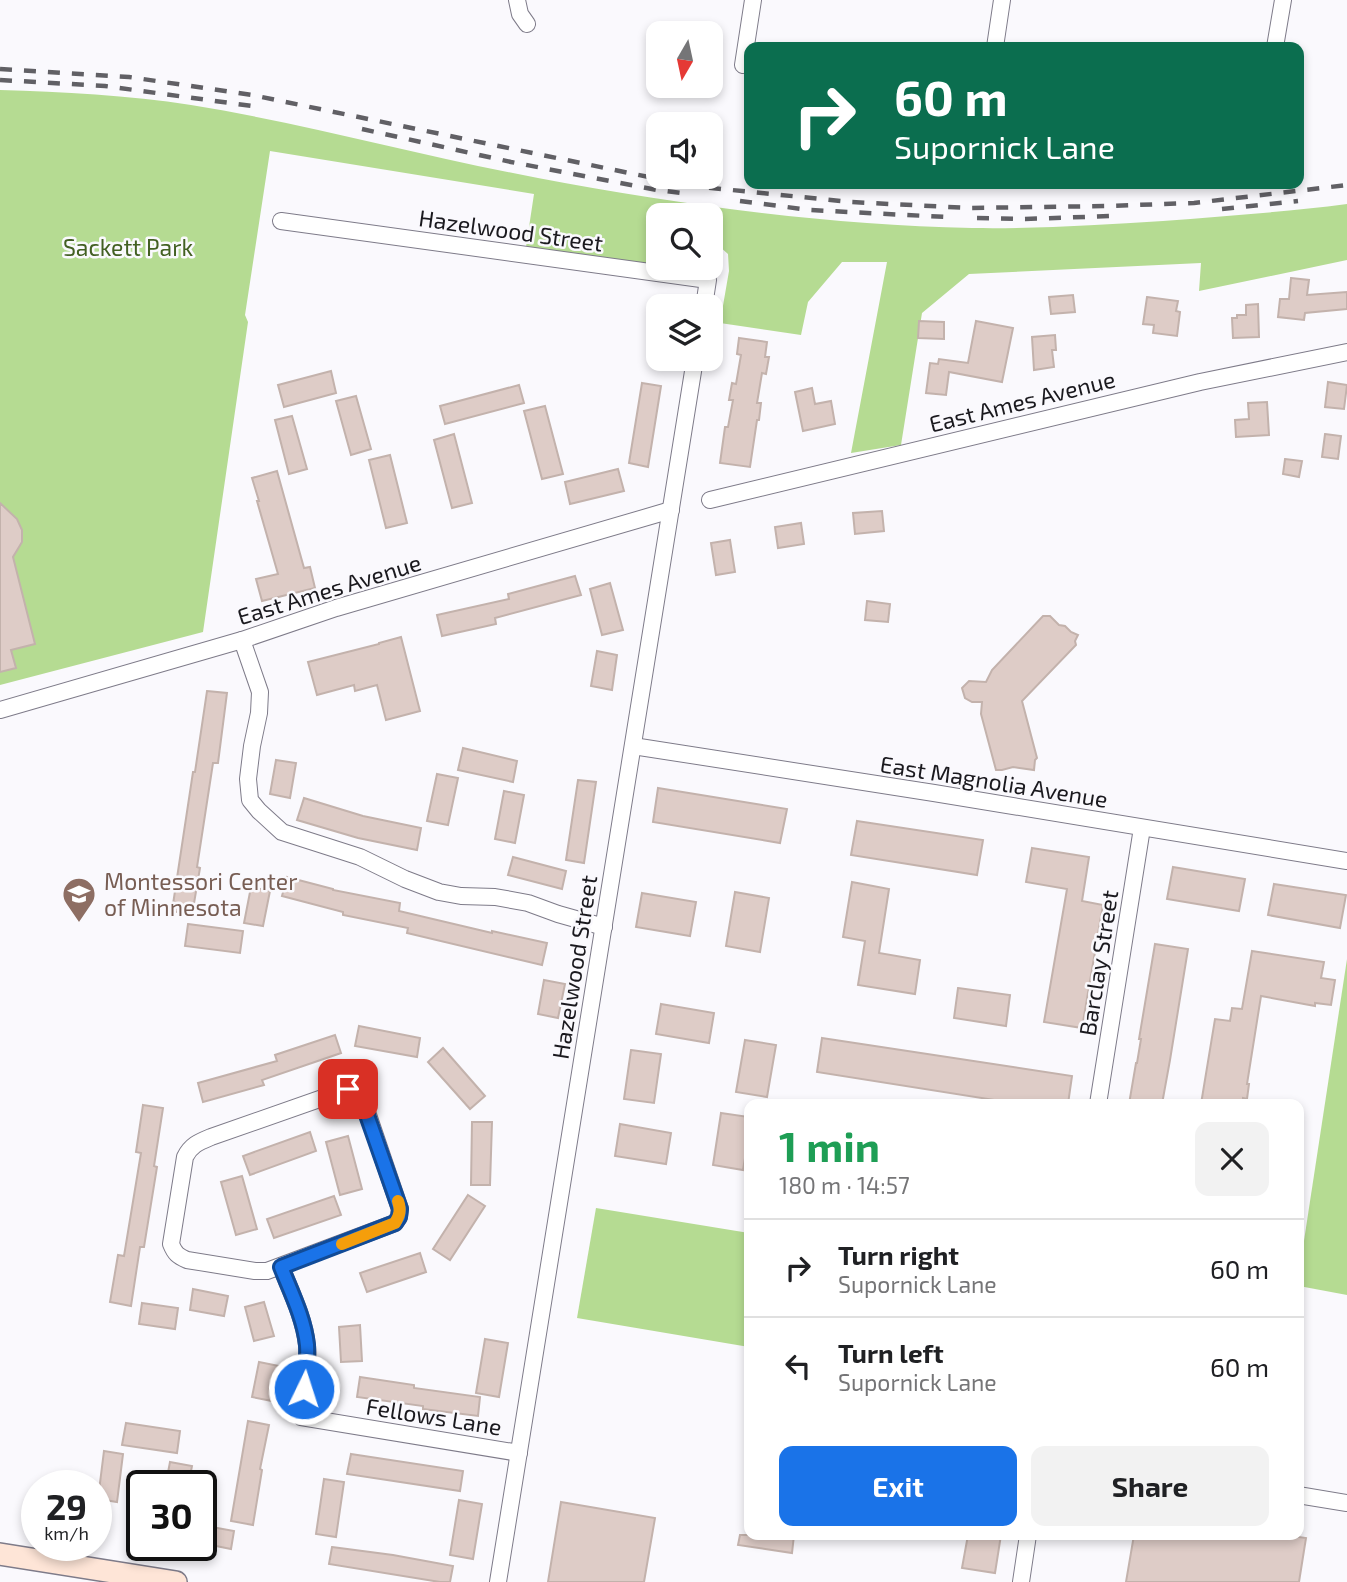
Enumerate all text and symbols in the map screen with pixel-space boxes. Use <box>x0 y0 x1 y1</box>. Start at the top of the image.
north arrow <box>646 21 723 98</box>
map controls <box>646 21 723 371</box>
text: 60 m <box>894 67 1008 126</box>
icon: right <box>779 70 870 161</box>
button: sound <box>646 112 723 189</box>
text: Supornick Lane <box>894 127 1115 165</box>
street label: Hazelwood Street <box>417 203 605 257</box>
button: search <box>646 203 723 280</box>
park label: Sackett Park <box>63 233 193 261</box>
button: layers <box>646 294 723 371</box>
street label: East Ames Avenue <box>926 364 1118 438</box>
street label: East Ames Avenue <box>234 548 424 630</box>
street label: East Magnolia Avenue <box>878 749 1110 813</box>
place label: Montessori Center of Minnesota <box>104 867 297 921</box>
street label: Hazelwood Street <box>546 873 602 1061</box>
school or university icon: Montessori Center of Minnesota <box>60 875 98 924</box>
street label: Barclay Street <box>1073 888 1123 1038</box>
pin <box>318 1059 378 1119</box>
icon: arrive <box>329 1070 367 1108</box>
text: 1 min <box>779 1120 880 1170</box>
button: close <box>1195 1122 1269 1196</box>
text: 180 m · 14:57 <box>779 1171 910 1199</box>
text: Turn right <box>838 1239 959 1270</box>
icon: right <box>779 1249 817 1287</box>
text: 60 m <box>1210 1253 1269 1284</box>
text: Supornick Lane <box>838 1270 997 1298</box>
text: Turn left <box>838 1337 944 1368</box>
icon: left <box>779 1347 817 1385</box>
text: 60 m <box>1210 1351 1269 1382</box>
position arrow <box>267 1352 341 1426</box>
text: Supornick Lane <box>838 1368 997 1396</box>
street label: Fellows Lane <box>364 1391 504 1441</box>
button: Exit <box>779 1446 1017 1526</box>
button: Share <box>1031 1446 1269 1526</box>
speed limit sign: 30 <box>126 1470 217 1561</box>
text: 29 <box>46 1485 87 1527</box>
text: km/h <box>44 1522 89 1544</box>

